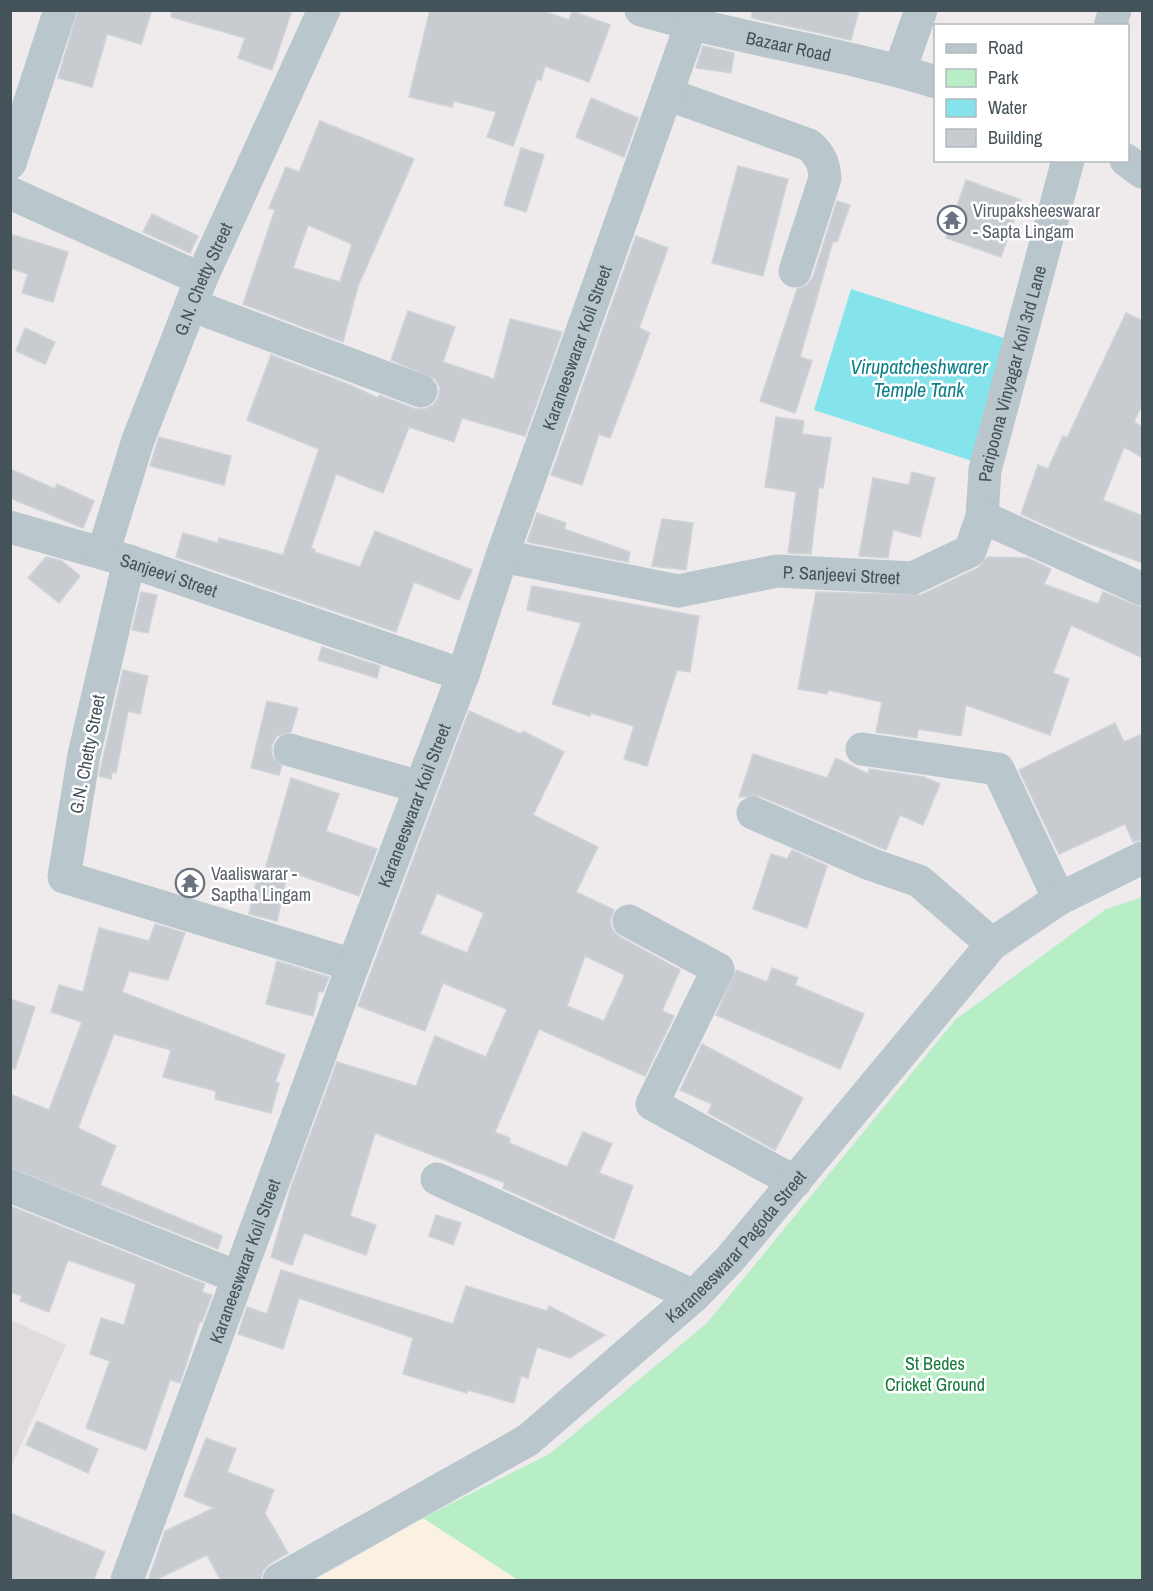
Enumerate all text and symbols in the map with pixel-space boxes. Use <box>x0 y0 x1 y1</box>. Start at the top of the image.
street label: Bazaar Road <box>744 24 834 67</box>
legend <box>934 24 1129 162</box>
text: Road <box>988 35 1023 60</box>
text: Park <box>988 65 1019 90</box>
text: Water <box>988 95 1027 120</box>
text: Building <box>988 125 1043 150</box>
place label: Virupaksheeswarar - Sapta Lingam <box>973 198 1100 244</box>
temple icon: Virupaksheeswarar - Sapta Lingam <box>936 204 968 236</box>
street label: G.N. Chetty Street <box>168 218 238 339</box>
street label: Karaneeswarar Koil Street <box>535 262 617 433</box>
street label: Paripoona Vinyagar Koil 3rd Lane <box>972 262 1052 482</box>
water label: Virupatcheshwarer Temple Tank <box>850 353 988 403</box>
street label: Sanjeevi Street <box>118 547 221 603</box>
street label: P. Sanjeevi Street <box>782 559 901 590</box>
street label: G.N. Chetty Street <box>63 692 111 816</box>
street label: Karaneeswarar Koil Street <box>371 720 456 891</box>
place label: Vaaliswarar - Saptha Lingam <box>211 861 311 907</box>
temple icon: Vaaliswarar - Saptha Lingam <box>174 867 206 899</box>
street label: Karaneeswarar Pagoda Street <box>660 1165 811 1328</box>
street label: Karaneeswarar Koil Street <box>203 1175 286 1347</box>
park label: St Bedes Cricket Ground <box>885 1351 985 1397</box>

